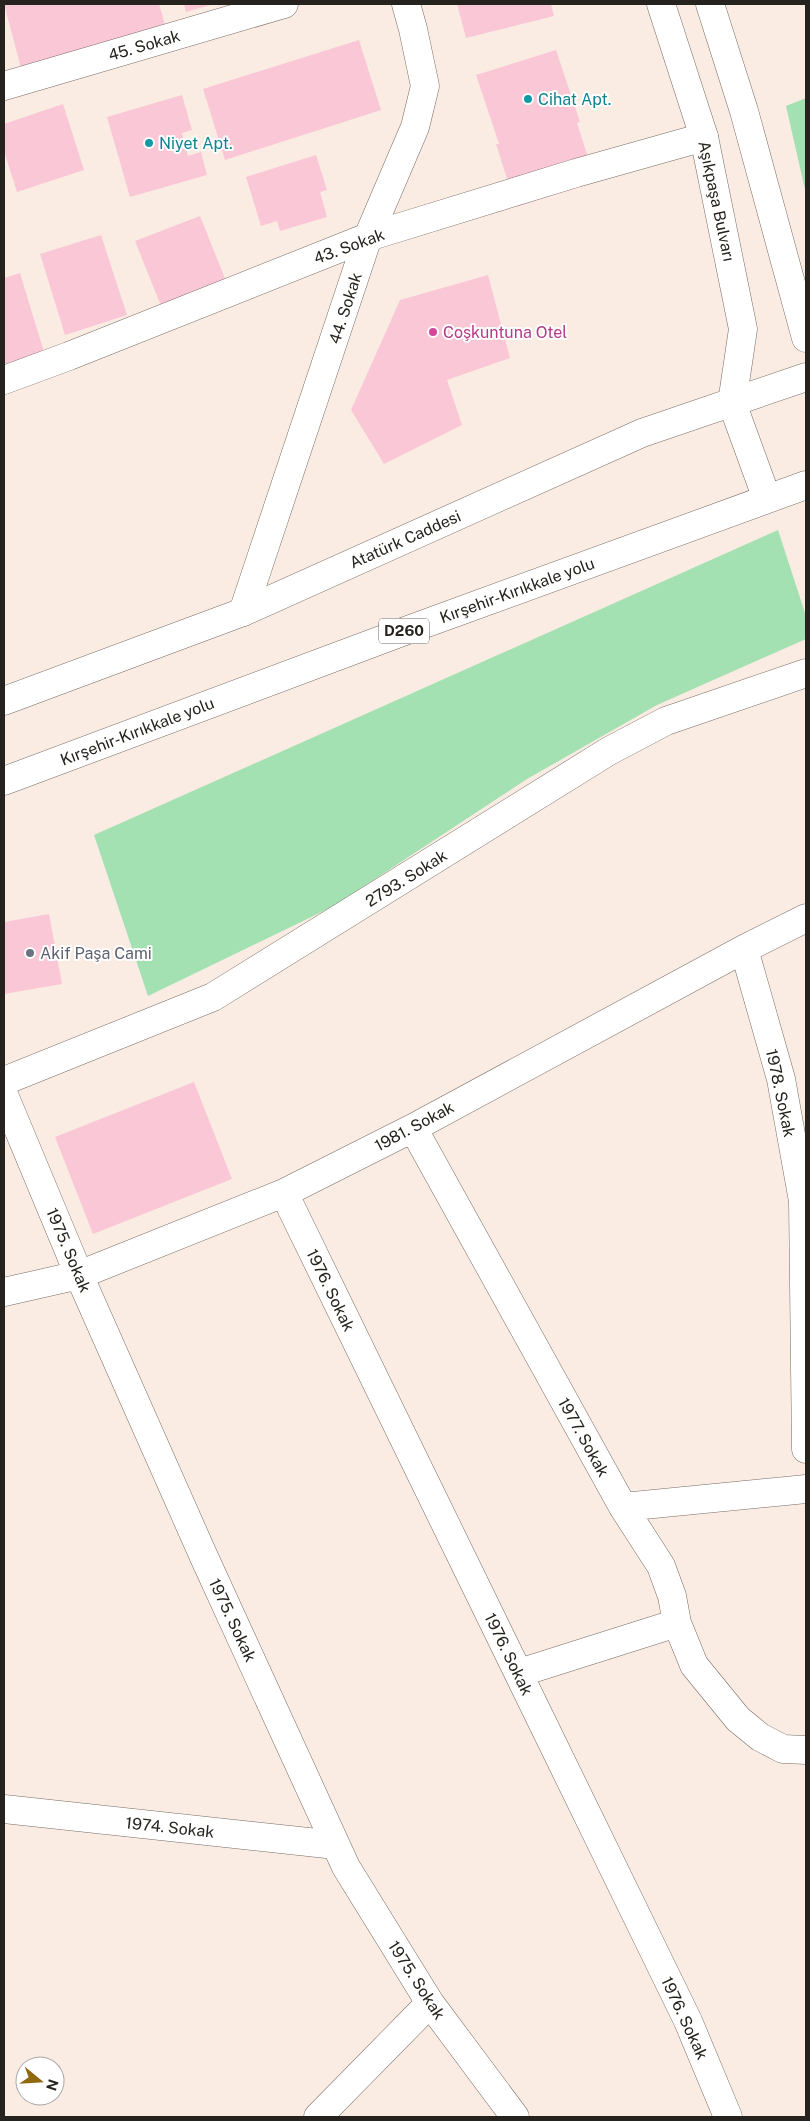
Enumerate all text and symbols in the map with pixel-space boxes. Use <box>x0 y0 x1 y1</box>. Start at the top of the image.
street label: 45. Sokak <box>106 26 182 65</box>
place label: Cihat Apt. <box>538 90 611 109</box>
marker: Cihat Apt. <box>522 93 534 105</box>
place label: Niyet Apt. <box>159 134 233 153</box>
marker: Niyet Apt. <box>143 137 155 149</box>
street label: Aşıkpaşa Bulvarı <box>694 139 739 263</box>
street label: 43. Sokak <box>311 225 387 268</box>
street label: 44. Sokak <box>325 270 366 346</box>
place label: Coşkuntuna Otel <box>443 323 567 342</box>
marker: Coşkuntuna Otel <box>427 326 439 338</box>
street label: Atatürk Caddesi <box>347 506 464 572</box>
street label: Kırşehir-Kırıkkale yolu <box>437 554 597 627</box>
road number: D260 <box>379 618 429 644</box>
street label: Kırşehir-Kırıkkale yolu <box>58 693 217 770</box>
street label: 2793. Sokak <box>362 846 451 911</box>
place label: Akif Paşa Cami <box>40 944 152 963</box>
marker: Akif Paşa Cami <box>24 947 36 959</box>
street label: 1978. Sokak <box>762 1047 799 1139</box>
street label: 1981. Sokak <box>371 1098 457 1155</box>
street label: 1975. Sokak <box>42 1205 95 1295</box>
street label: 1976. Sokak <box>302 1246 359 1334</box>
street label: 1977. Sokak <box>554 1394 613 1480</box>
street label: 1975. Sokak <box>205 1575 260 1665</box>
street label: 1976. Sokak <box>480 1610 537 1698</box>
street label: 1974. Sokak <box>125 1813 215 1842</box>
street label: 1975. Sokak <box>384 1937 449 2023</box>
street label: 1976. Sokak <box>657 1974 712 2063</box>
north arrow <box>15 2056 65 2106</box>
text: N <box>43 2077 62 2093</box>

